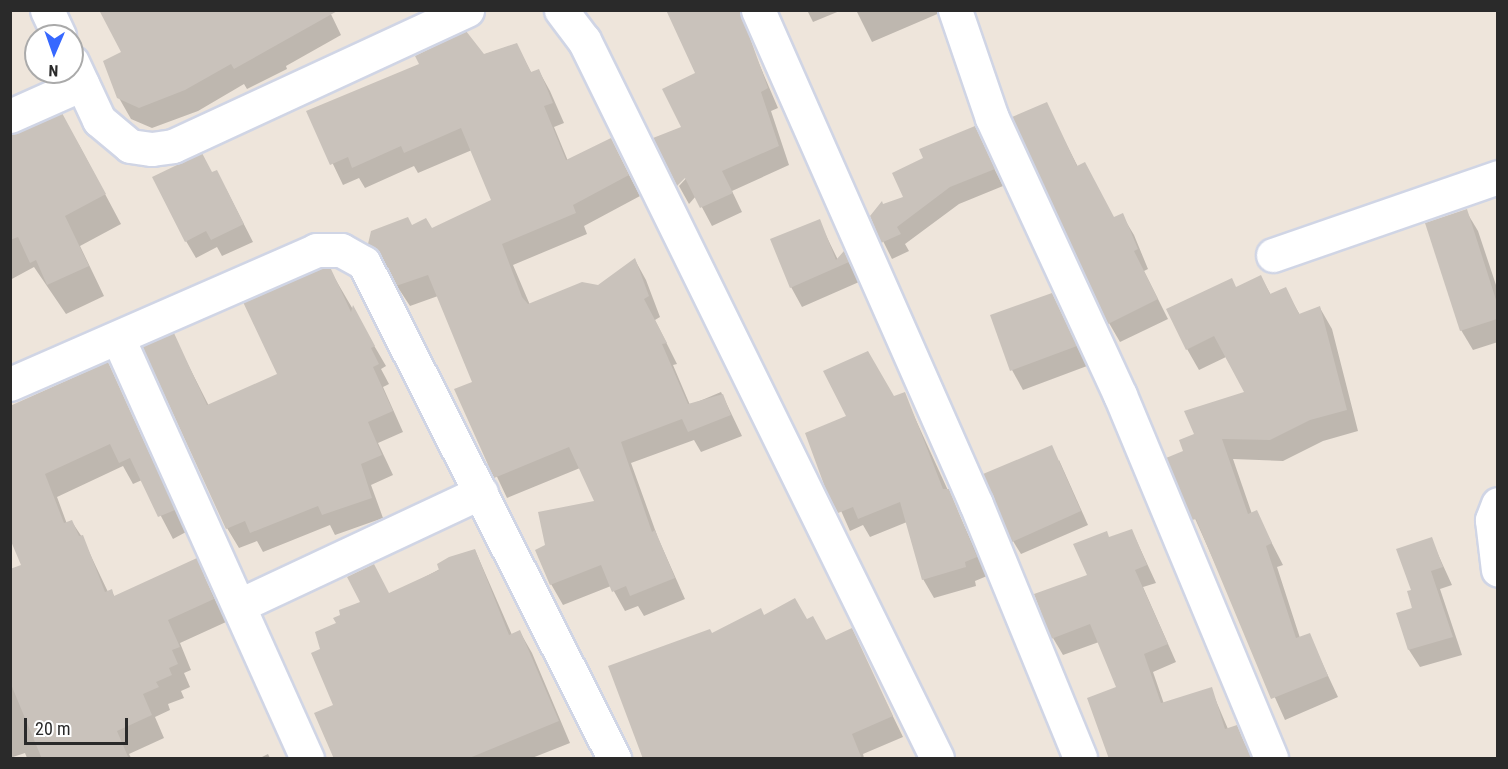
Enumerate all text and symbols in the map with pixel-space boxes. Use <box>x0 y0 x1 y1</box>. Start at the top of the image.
north arrow <box>24 24 84 84</box>
text: N <box>48 61 59 80</box>
scale bar <box>27 706 130 744</box>
text: 20 m <box>35 718 70 739</box>

